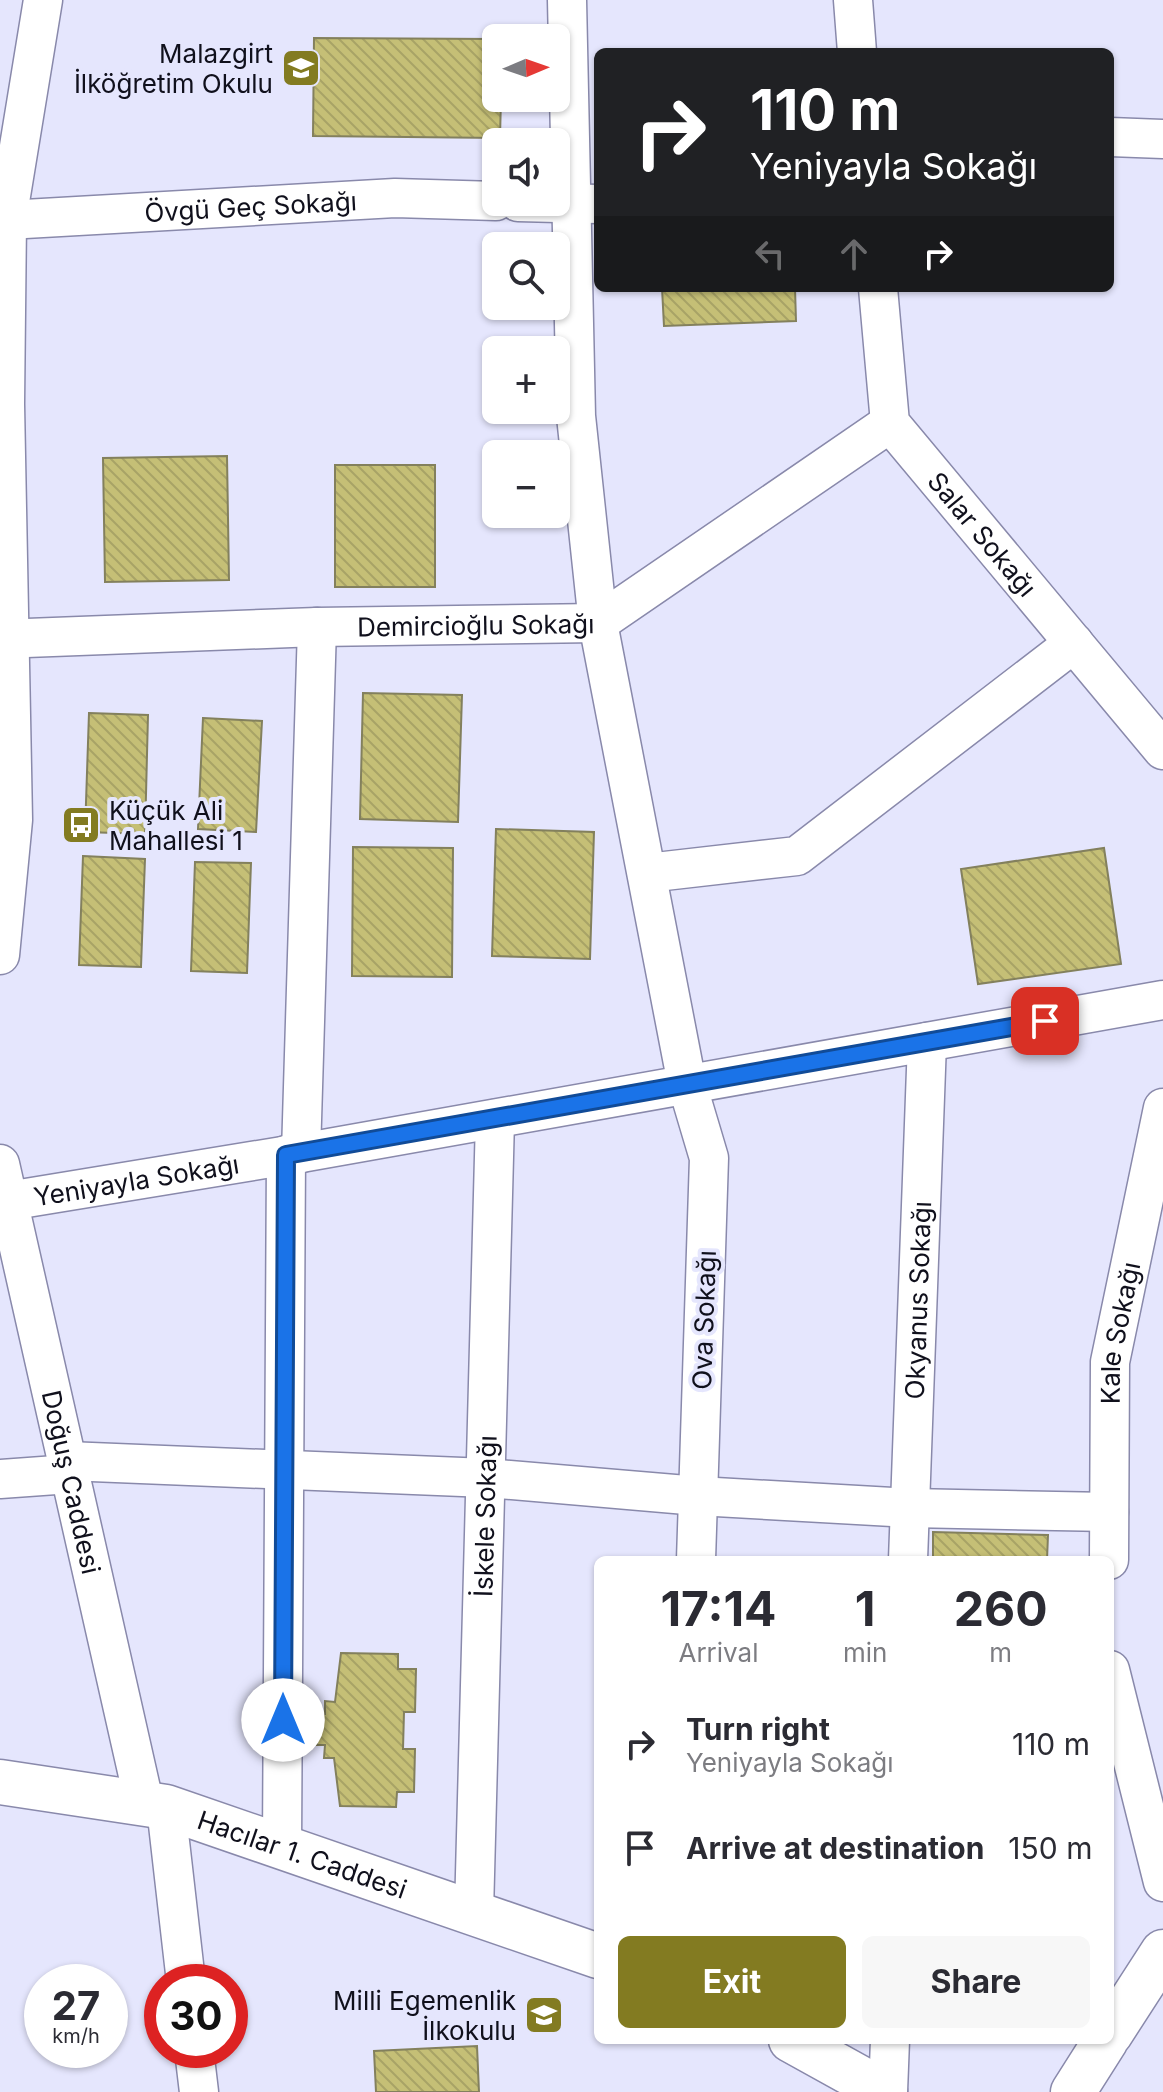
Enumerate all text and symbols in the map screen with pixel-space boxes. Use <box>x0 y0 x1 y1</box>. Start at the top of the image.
north arrow <box>482 24 570 112</box>
map controls <box>482 24 570 528</box>
place label: Malazgirt İlköğretim Okulu <box>74 38 273 99</box>
school or university icon: Malazgirt İlköğretim Okulu <box>280 47 322 89</box>
text: 110 m <box>750 76 900 144</box>
icon: right <box>618 80 722 184</box>
button: sound <box>482 128 570 216</box>
text: Yeniyayla Sokağı <box>750 144 1037 188</box>
street label: Övgü Geç Sokağı <box>143 185 358 228</box>
button: search <box>482 232 570 320</box>
icon: left <box>748 232 792 276</box>
icon: ahead <box>832 232 876 276</box>
icon: right <box>916 232 960 276</box>
button: + <box>482 336 570 424</box>
button: − <box>482 440 570 528</box>
street label: Salar Sokağı <box>922 465 1043 602</box>
street label: Demircioğlu Sokağı <box>357 608 595 642</box>
place label: Küçük Ali Mahallesi 1 <box>109 795 243 856</box>
bus stop icon: Küçük Ali Mahallesi 1 <box>60 804 102 846</box>
pin <box>1011 987 1079 1055</box>
icon: arrive <box>1023 999 1067 1043</box>
street label: Yeniyayla Sokağı <box>31 1148 241 1212</box>
street label: Okyanus Sokağı <box>898 1200 937 1400</box>
street label: Ova Sokağı <box>686 1250 722 1390</box>
street label: Kale Sokağı <box>1094 1259 1146 1404</box>
street label: Doğuş Caddesi <box>36 1387 108 1577</box>
street label: İskele Sokağı <box>467 1435 502 1597</box>
text: 17:14 <box>660 1579 777 1638</box>
text: 1 <box>855 1579 876 1638</box>
text: 260 <box>954 1579 1048 1638</box>
text: Arrival <box>678 1637 758 1668</box>
text: min <box>843 1637 887 1668</box>
text: m <box>989 1637 1012 1668</box>
position arrow <box>241 1678 325 1762</box>
text: Turn right <box>686 1711 830 1747</box>
icon: right <box>618 1722 662 1766</box>
text: 110 m <box>1012 1726 1090 1762</box>
text: Yeniyayla Sokağı <box>686 1747 894 1778</box>
street label: Hacılar 1. Caddesi <box>194 1804 411 1904</box>
icon: arrive <box>618 1826 662 1870</box>
text: Arrive at destination <box>686 1830 984 1866</box>
text: 150 m <box>1008 1830 1092 1866</box>
button: Exit <box>618 1936 846 2028</box>
button: Share <box>862 1936 1090 2028</box>
speed limit sign: 30 <box>144 1964 248 2068</box>
text: 27 <box>52 1981 100 2030</box>
place label: Milli Egemenlik İlkokulu <box>333 1985 516 2046</box>
school or university icon: Milli Egemenlik İlkokulu <box>523 1994 565 2036</box>
text: km/h <box>52 2024 100 2048</box>

